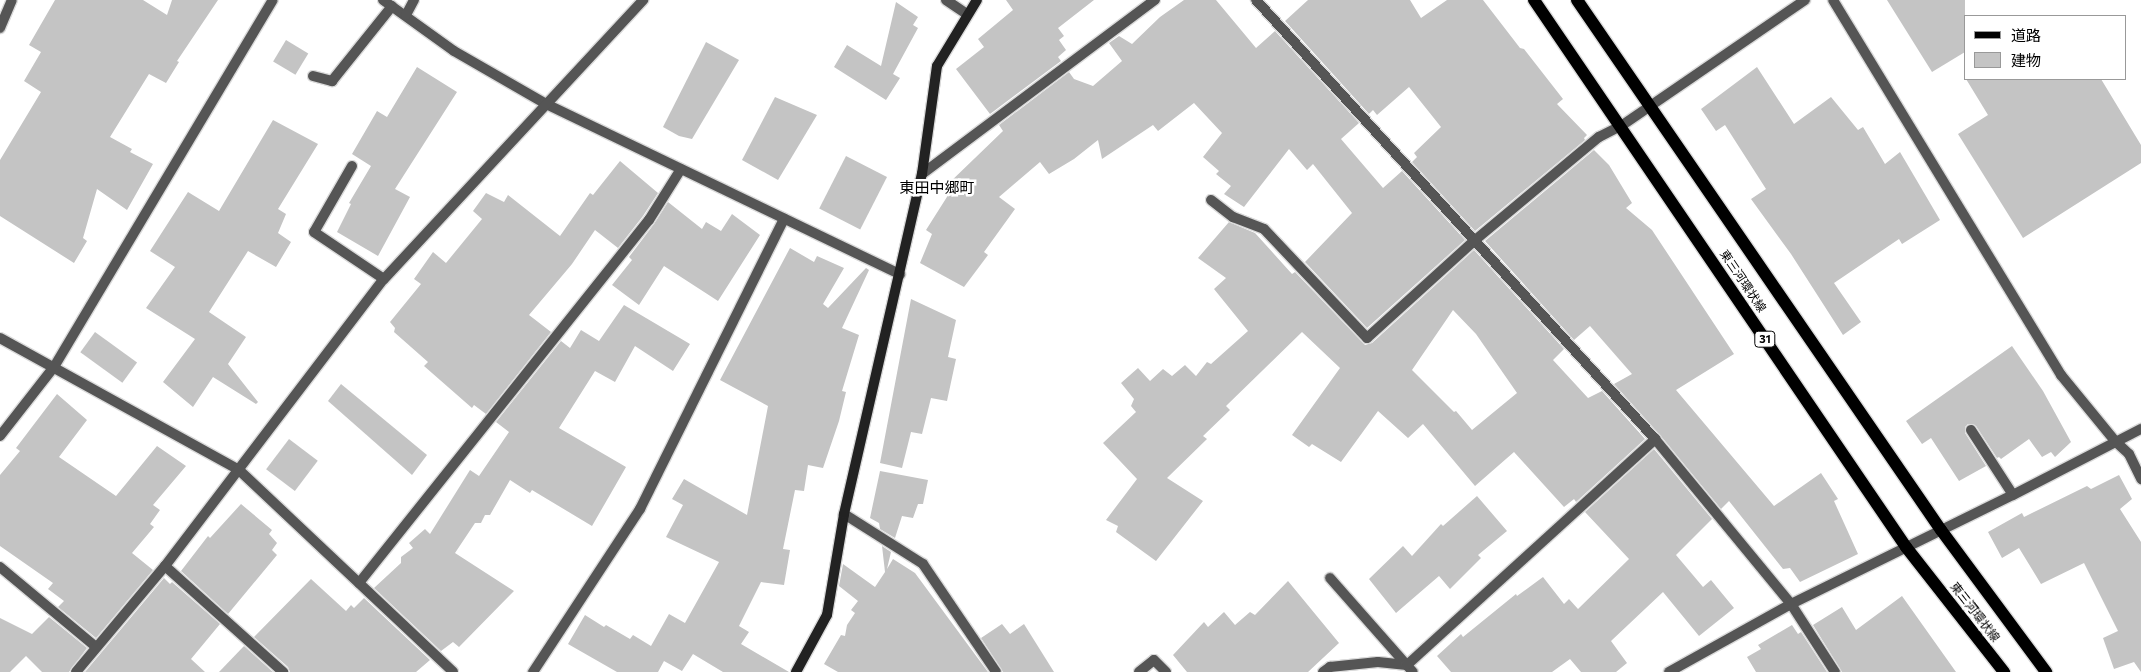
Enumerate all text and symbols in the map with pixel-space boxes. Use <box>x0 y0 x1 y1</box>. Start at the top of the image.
legend <box>1964 15 2126 80</box>
text: 道路 <box>2011 26 2041 44</box>
text: 建物 <box>2011 51 2041 69</box>
district label: 東田中郷町 <box>900 179 974 197</box>
street label: 東三河環状線 <box>1717 247 1769 315</box>
road number: 31 <box>1754 330 1776 348</box>
street label: 東三河環状線 <box>1947 579 2003 645</box>

